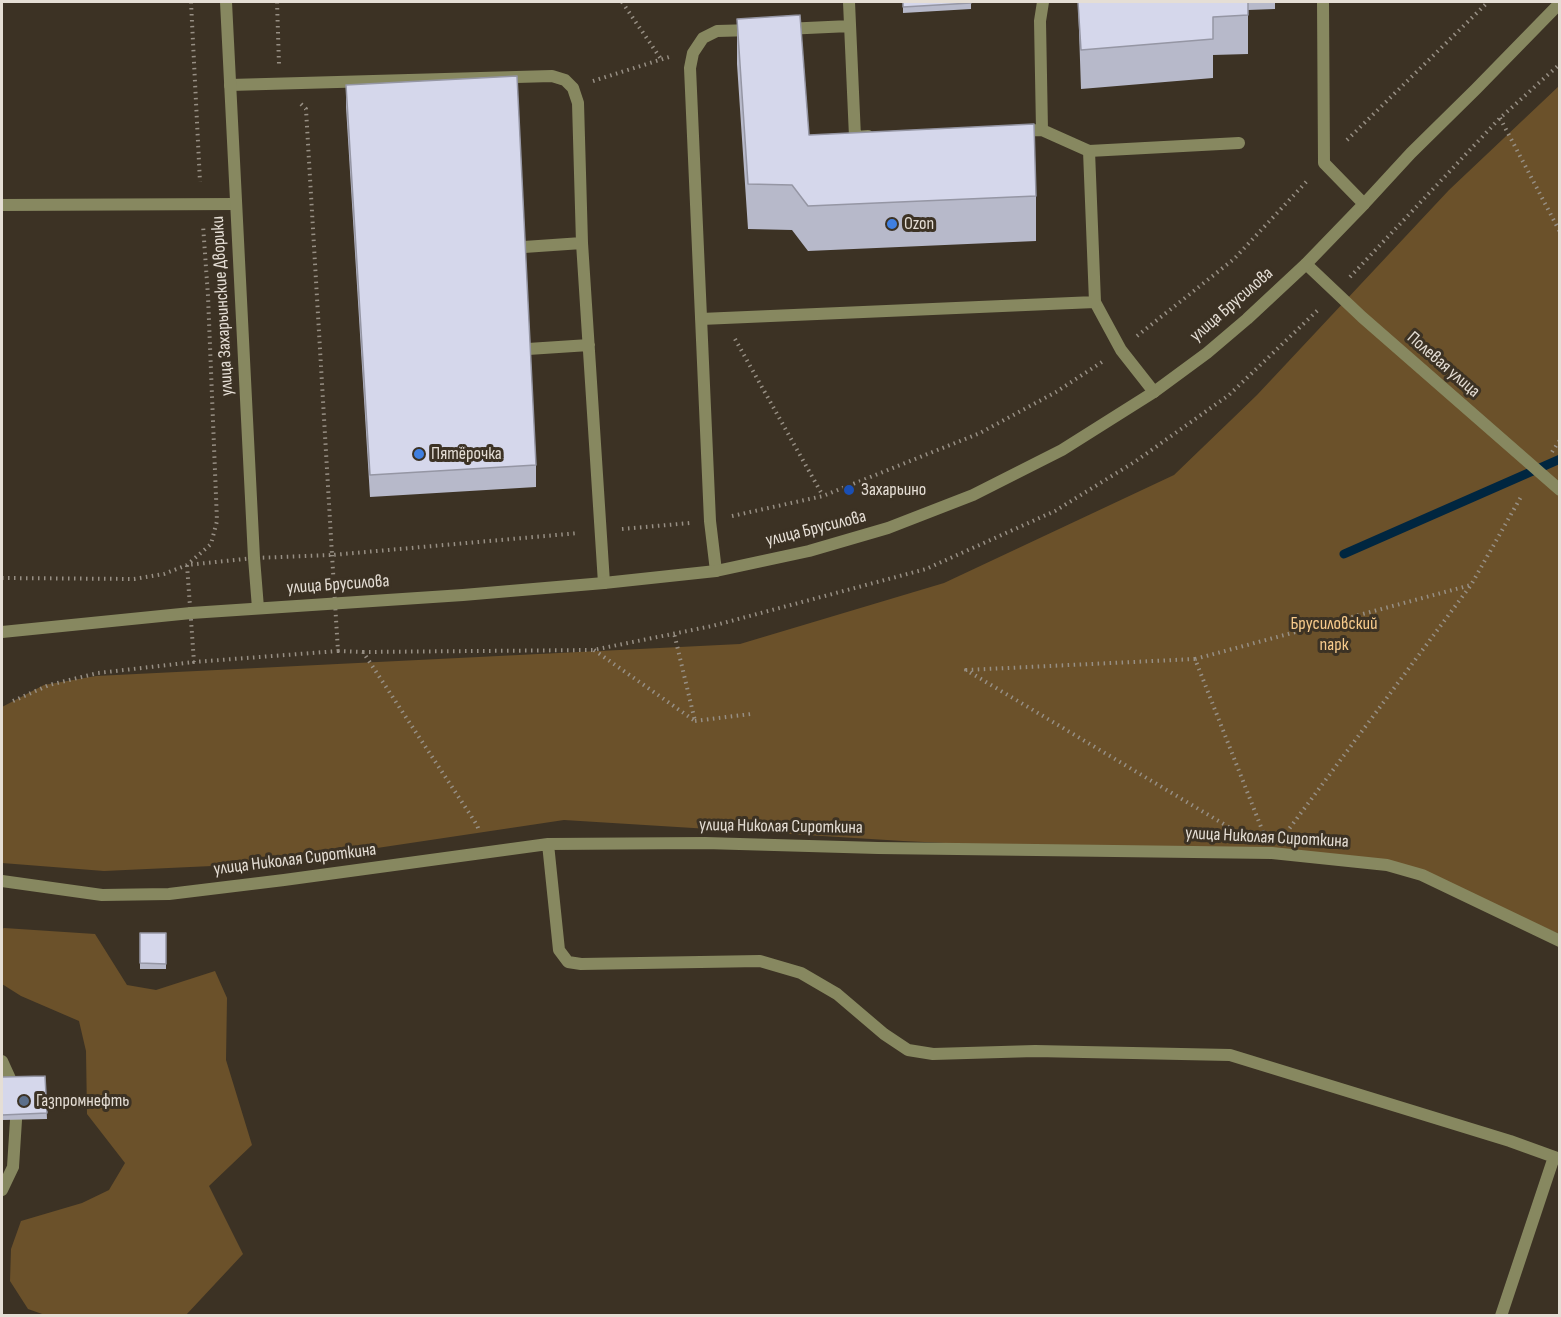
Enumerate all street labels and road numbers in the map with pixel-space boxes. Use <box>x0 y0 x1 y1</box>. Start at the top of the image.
street label: улица Захарьинские Дворики <box>208 216 238 396</box>
street label: улица Брусилова <box>1186 263 1278 347</box>
street label: Полевая улица <box>1402 327 1484 403</box>
street label: улица Брусилова <box>763 506 869 552</box>
street label: улица Брусилова <box>286 571 390 599</box>
street label: улица Николая Сироткина <box>699 815 863 839</box>
street label: улица Николая Сироткина <box>1185 823 1349 853</box>
street label: улица Николая Сироткина <box>212 839 378 881</box>

